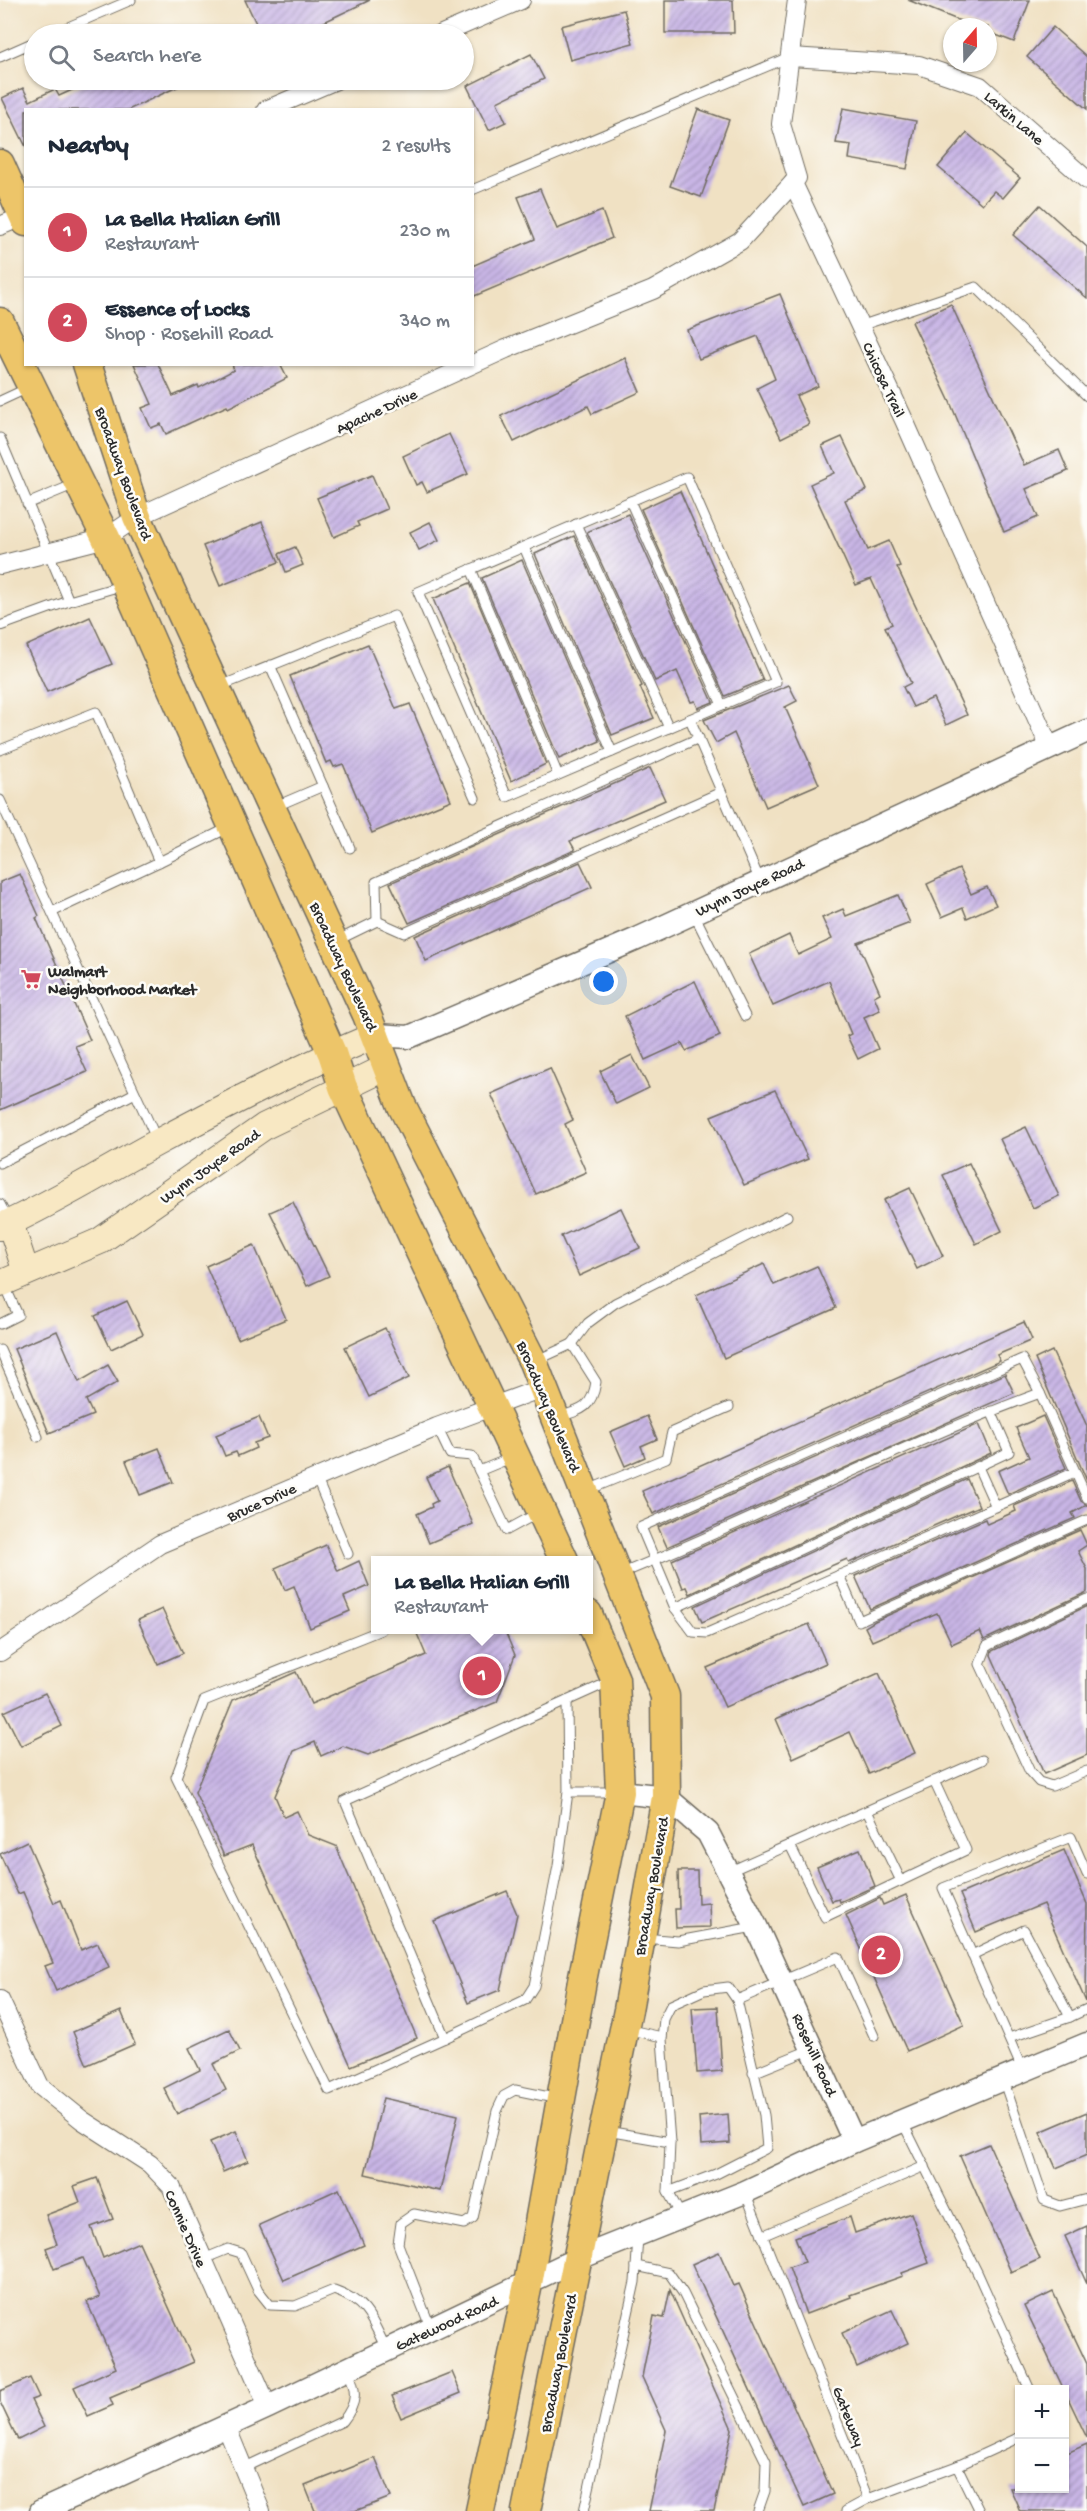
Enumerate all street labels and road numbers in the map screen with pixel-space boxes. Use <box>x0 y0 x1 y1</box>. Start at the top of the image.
street label: Larkin Lane <box>979 89 1047 151</box>
street label: Chicosa Trail <box>856 340 907 421</box>
street label: Apache Drive <box>334 386 422 440</box>
street label: Broadway Boulevard <box>88 404 155 545</box>
street label: Wynn Joyce Road <box>693 855 809 923</box>
street label: Broadway Boulevard <box>303 899 381 1036</box>
street label: Wynn Joyce Road <box>157 1125 266 1209</box>
street label: Broadway Boulevard <box>510 1338 584 1477</box>
street label: Bruce Drive <box>224 1480 301 1528</box>
street label: Broadway Boulevard <box>632 1814 675 1958</box>
street label: Rosehill Road <box>786 2011 840 2101</box>
street label: Connie Drive <box>158 2188 210 2272</box>
street label: Gatewood Road <box>393 2292 503 2357</box>
street label: Broadway Boulevard <box>538 2292 583 2435</box>
street label: Gateway <box>826 2385 867 2450</box>

